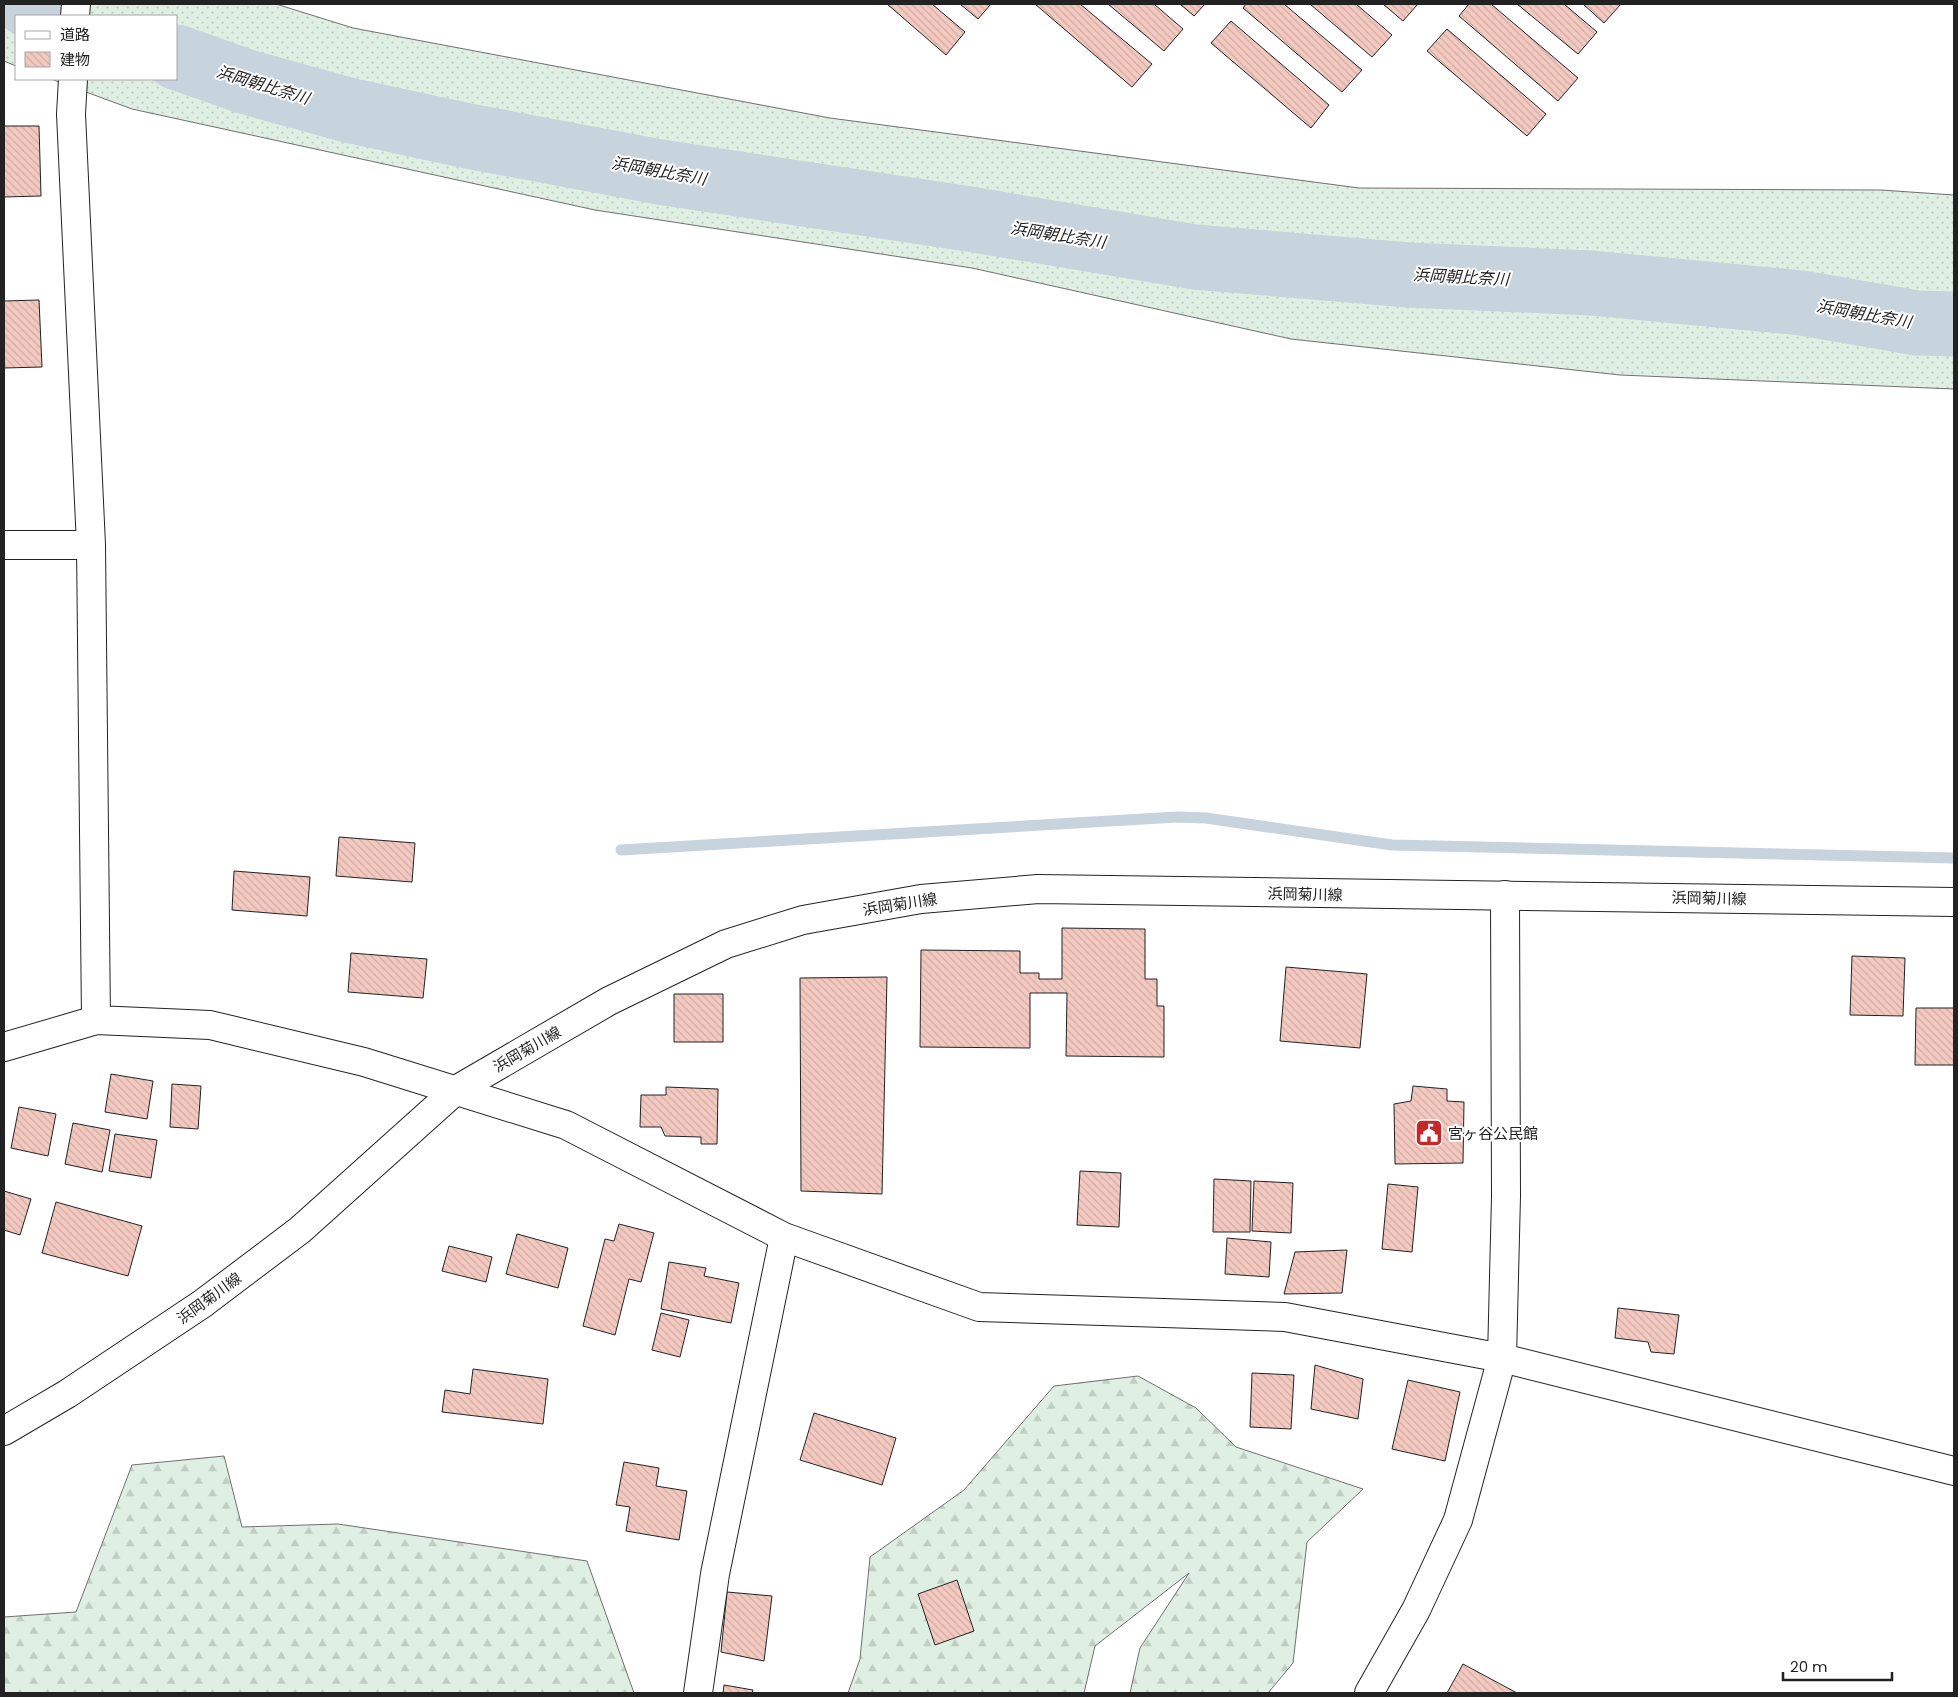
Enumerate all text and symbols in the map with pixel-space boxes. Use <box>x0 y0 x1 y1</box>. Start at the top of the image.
legend <box>15 15 178 80</box>
text: 道路 <box>60 24 90 45</box>
text: 建物 <box>60 49 90 70</box>
water label: 浜岡朝比奈川 <box>214 60 314 111</box>
water label: 浜岡朝比奈川 <box>610 151 710 191</box>
water label: 浜岡朝比奈川 <box>1009 216 1109 254</box>
water label: 浜岡朝比奈川 <box>1412 263 1512 291</box>
water label: 浜岡朝比奈川 <box>1815 294 1915 334</box>
street label: 浜岡菊川線 <box>1267 883 1343 905</box>
street label: 浜岡菊川線 <box>1671 887 1747 909</box>
street label: 浜岡菊川線 <box>861 888 939 920</box>
street label: 浜岡菊川線 <box>489 1021 565 1077</box>
public building icon: 宮ヶ谷公民館 <box>1414 1118 1444 1148</box>
place label: 宮ヶ谷公民館 <box>1448 1123 1538 1144</box>
street label: 浜岡菊川線 <box>172 1267 246 1329</box>
scale bar <box>1783 1650 1892 1682</box>
text: 20 m <box>1790 1656 1828 1677</box>

